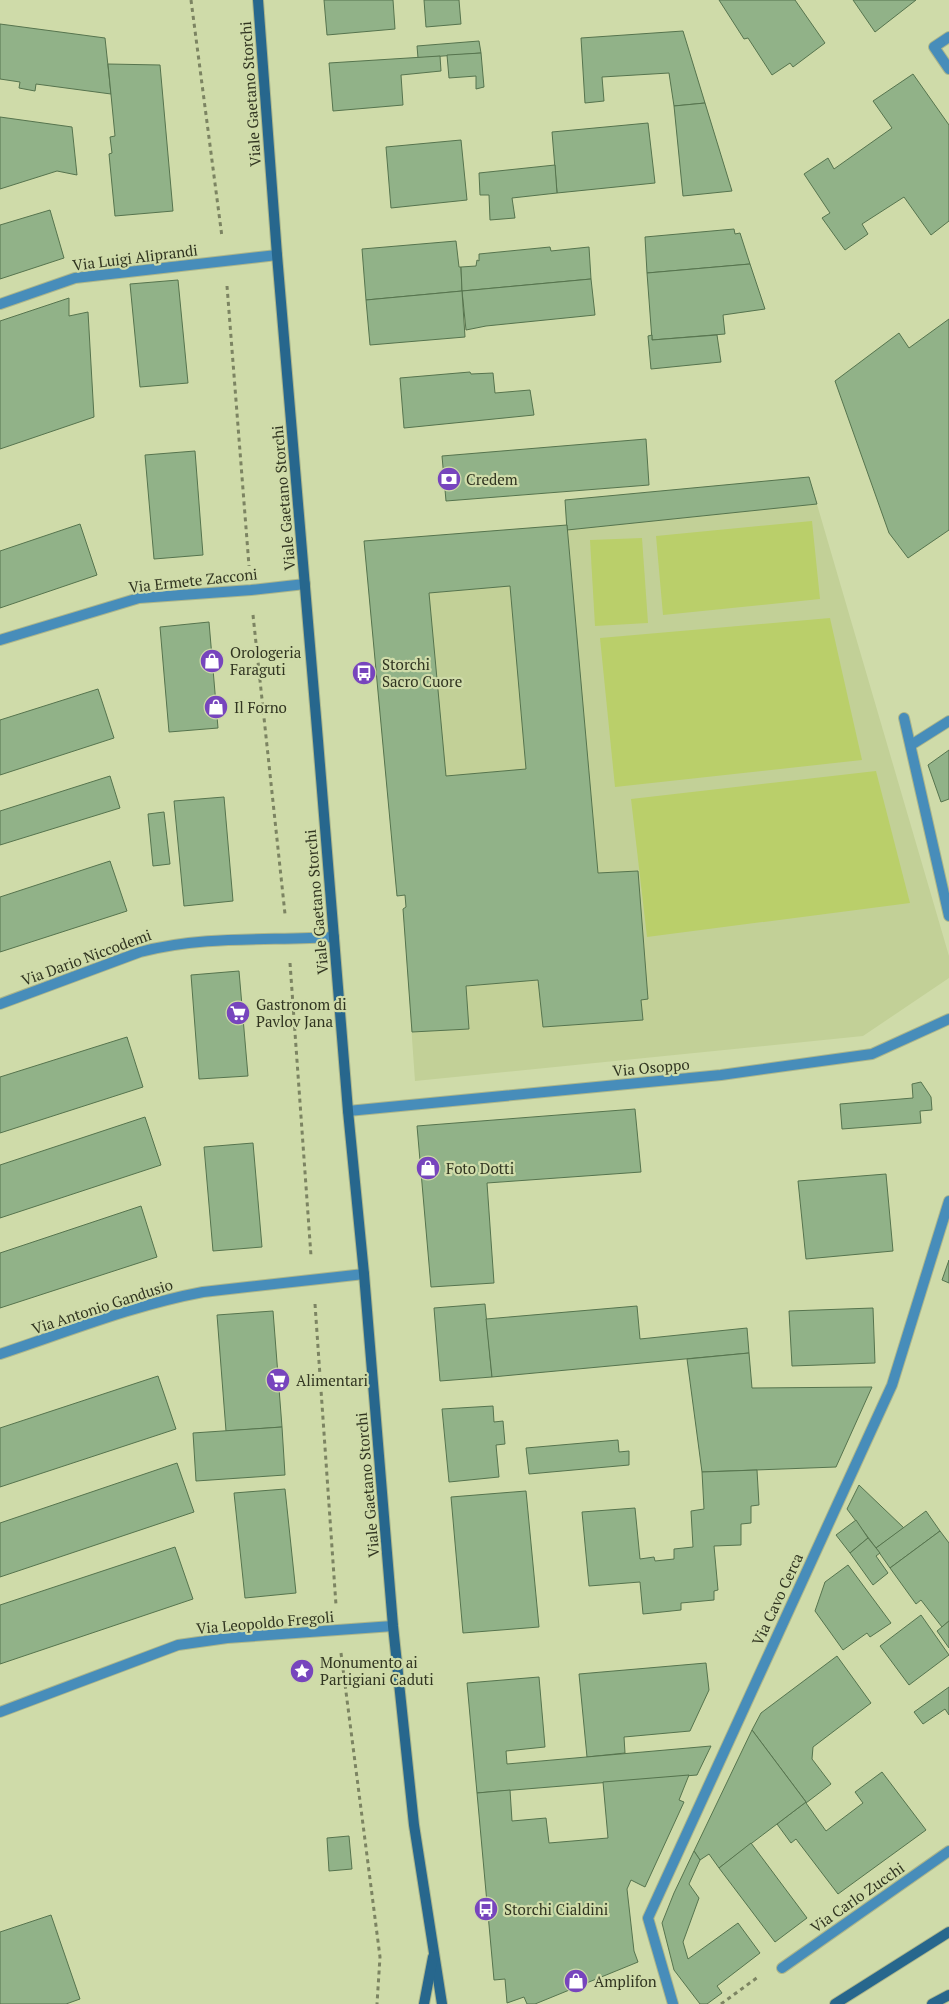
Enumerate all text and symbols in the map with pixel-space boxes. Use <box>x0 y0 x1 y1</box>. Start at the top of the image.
street label: Viale Gaetano Storchi <box>235 21 265 167</box>
street label: Via Luigi Aliprandi <box>71 239 199 275</box>
street label: Viale Gaetano Storchi <box>267 425 299 571</box>
bank icon: Credem <box>436 466 462 492</box>
place label: Credem <box>466 469 518 489</box>
street label: Via Ermete Zacconi <box>127 563 259 597</box>
place label: Orologeria Faraguti <box>230 642 302 679</box>
shop icon: Orologeria Faraguti <box>199 648 225 674</box>
place label: Storchi Sacro Cuore <box>382 654 462 691</box>
bus stop icon: Storchi Sacro Cuore <box>351 660 377 686</box>
shop icon: Il Forno <box>203 694 229 720</box>
place label: Il Forno <box>234 697 287 717</box>
street label: Viale Gaetano Storchi <box>300 829 332 975</box>
street label: Via Dario Niccodemi <box>18 924 154 990</box>
place label: Gastronom di Pavlov Jana <box>256 994 347 1031</box>
supermarket icon: Gastronom di Pavlov Jana <box>225 1000 251 1026</box>
street label: Via Osoppo <box>612 1054 690 1080</box>
shop icon: Foto Dotti <box>415 1155 441 1181</box>
place label: Foto Dotti <box>446 1158 514 1178</box>
street label: Via Antonio Gandusio <box>29 1274 175 1338</box>
supermarket icon: Alimentari <box>265 1367 291 1393</box>
place label: Alimentari <box>296 1370 368 1390</box>
street label: Viale Gaetano Storchi <box>351 1412 383 1558</box>
street label: Via Cavo Cerca <box>747 1549 807 1648</box>
street label: Via Leopoldo Fregoli <box>195 1606 335 1638</box>
place label: Monumento ai Partigiani Caduti <box>320 1652 434 1689</box>
place icon: Monumento ai Partigiani Caduti <box>289 1658 315 1684</box>
street label: Via Carlo Zucchi <box>806 1857 908 1937</box>
bus stop icon: Storchi Cialdini <box>473 1896 499 1922</box>
place label: Storchi Cialdini <box>504 1899 608 1919</box>
shop icon: Amplifon <box>563 1968 589 1994</box>
place label: Amplifon <box>594 1971 657 1991</box>

